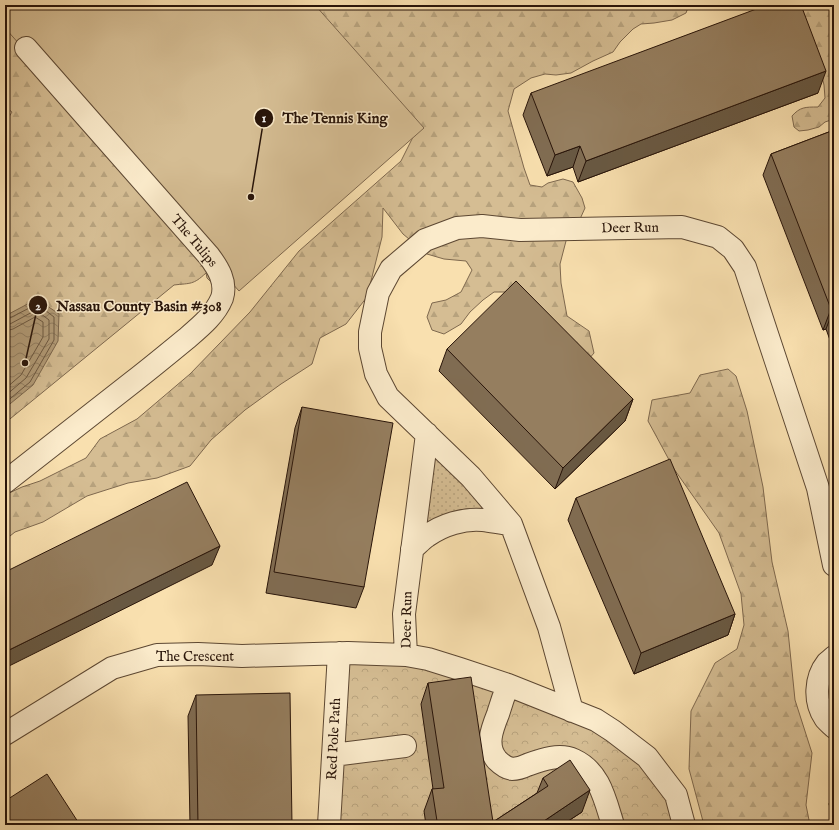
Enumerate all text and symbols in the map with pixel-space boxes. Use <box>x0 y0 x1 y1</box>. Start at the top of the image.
callout: The Tennis King <box>254 104 395 131</box>
text: The Tennis King <box>281 109 388 128</box>
text: 1 <box>262 111 267 126</box>
street label: The Tulips <box>167 211 221 271</box>
street label: Deer Run <box>601 218 659 238</box>
callout: Nassau County Basin #308 <box>28 292 230 319</box>
text: Nassau County Basin #308 <box>55 297 222 316</box>
text: 2 <box>35 299 41 314</box>
street label: Deer Run <box>397 591 417 649</box>
street label: The Crescent <box>156 648 234 666</box>
street label: Red Pole Path <box>323 697 345 781</box>

